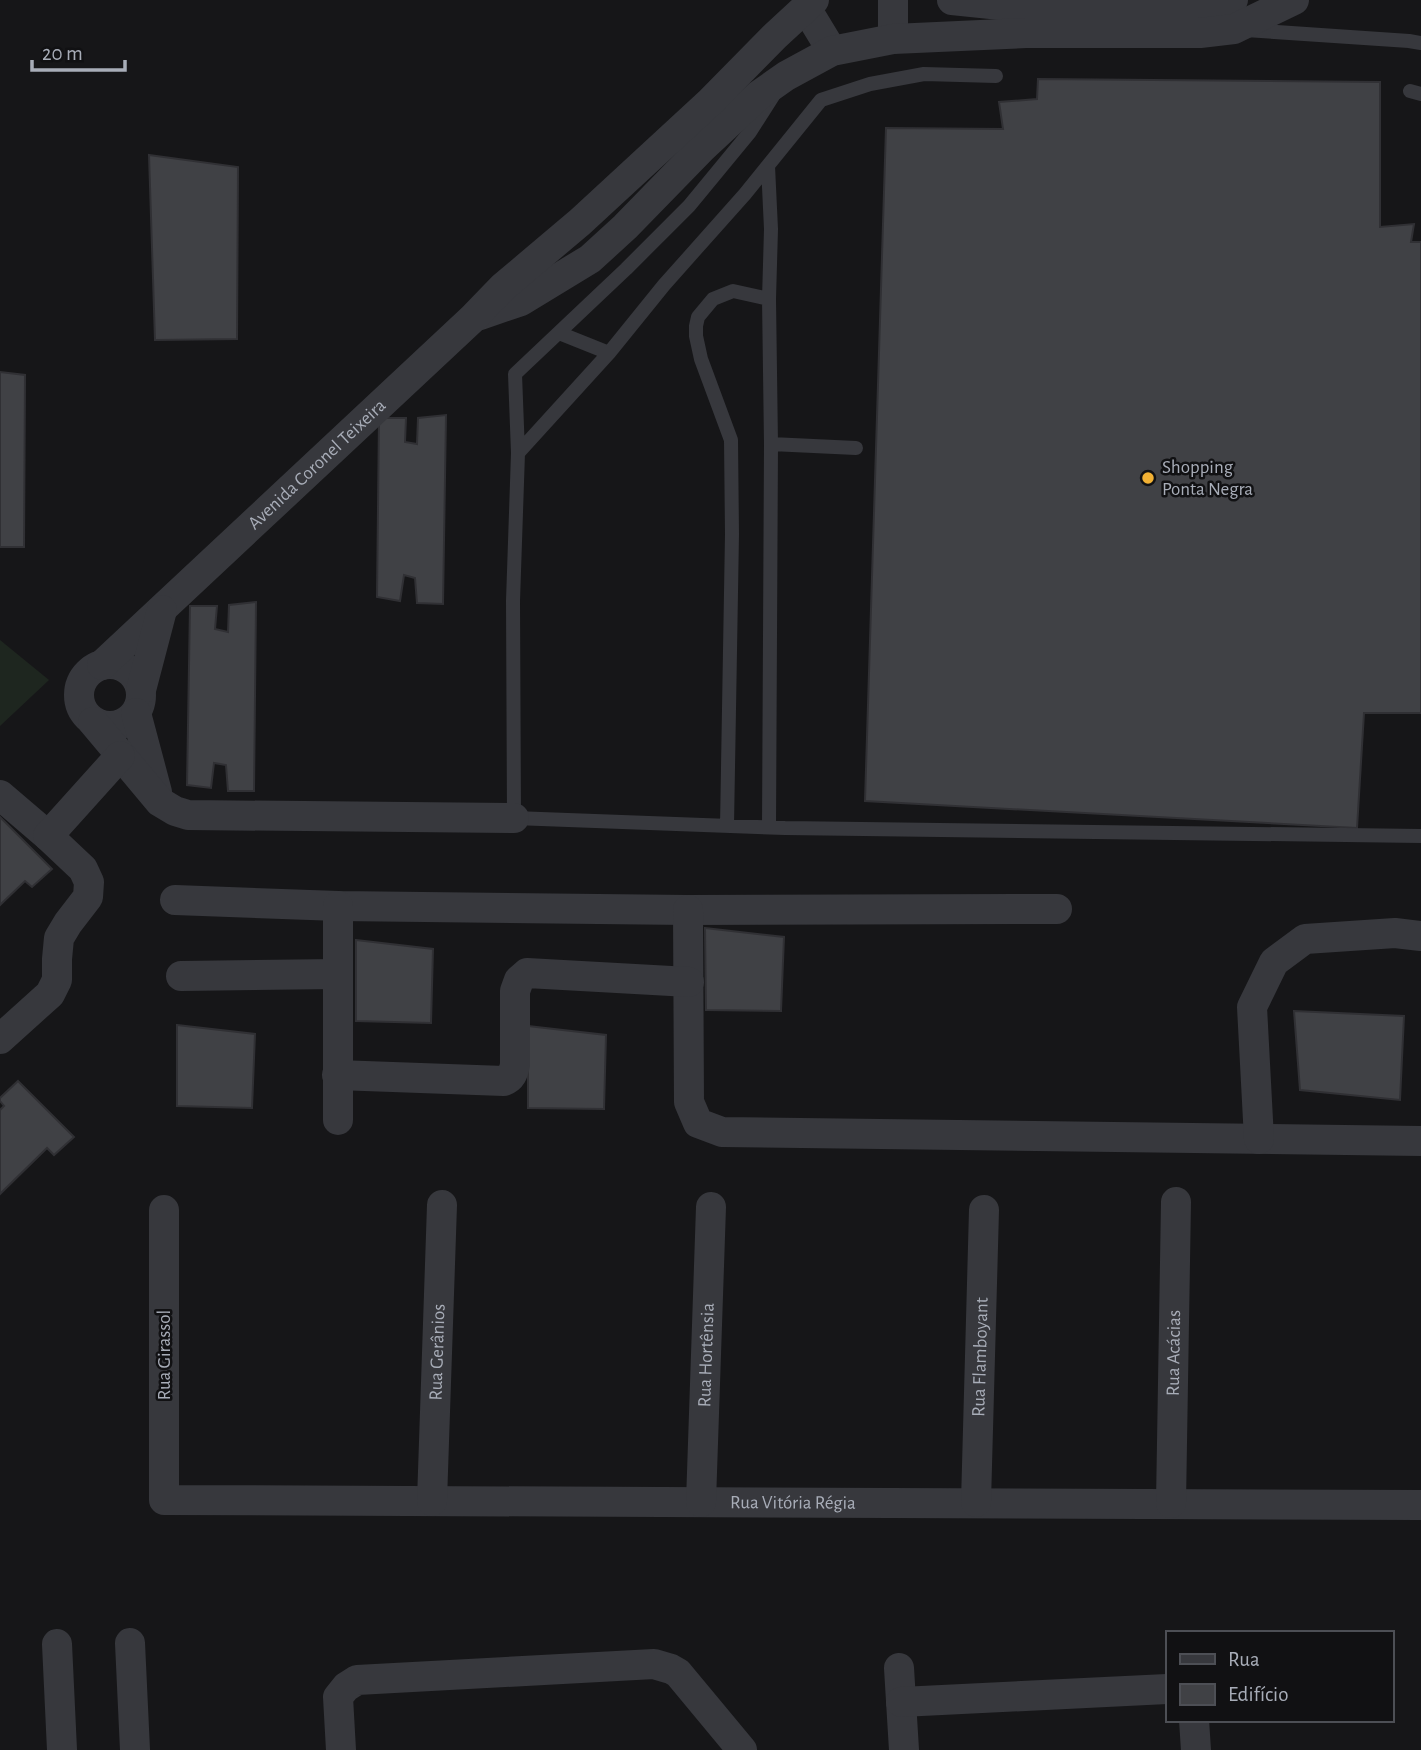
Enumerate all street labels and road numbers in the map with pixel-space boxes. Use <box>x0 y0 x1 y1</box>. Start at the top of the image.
street label: Avenida Coronel Teixeira <box>244 395 390 533</box>
street label: Rua Flamboyant <box>969 1297 991 1417</box>
street label: Rua Hortênsia <box>695 1302 717 1408</box>
street label: Rua Gerânios <box>426 1303 448 1401</box>
street label: Rua Girassol <box>155 1310 174 1400</box>
street label: Rua Acácias <box>1163 1310 1184 1396</box>
street label: Rua Vitória Régia <box>730 1493 856 1512</box>

